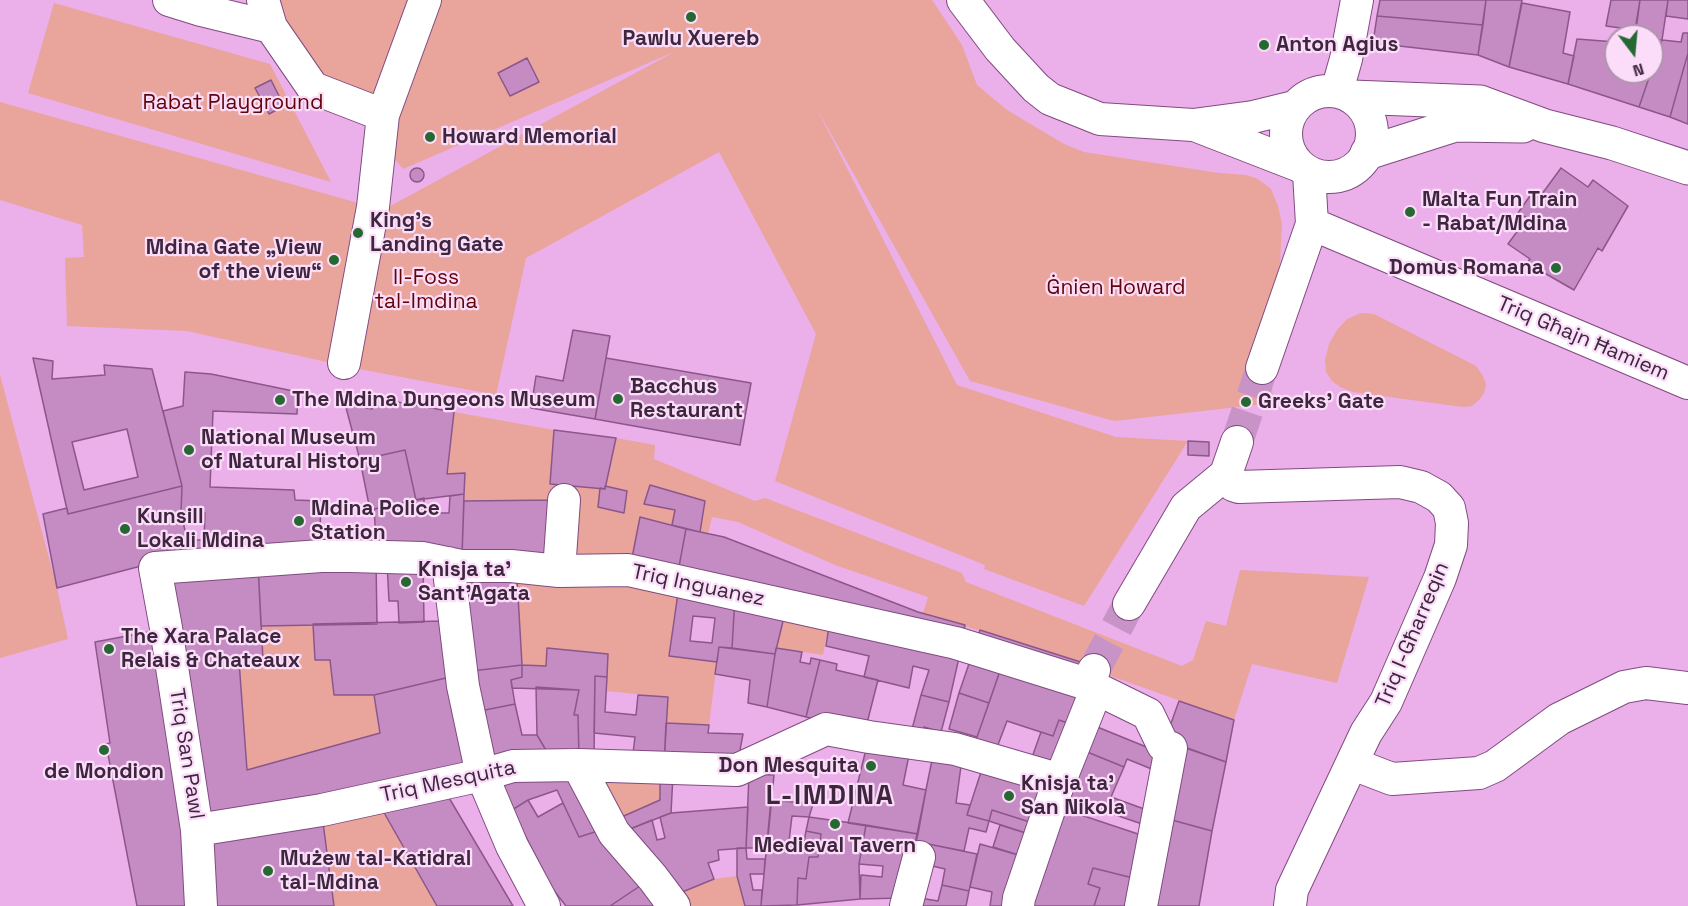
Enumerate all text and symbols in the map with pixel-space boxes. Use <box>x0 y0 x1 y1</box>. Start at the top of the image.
marker: Pawlu Xuereb <box>684 10 698 24</box>
north arrow <box>1604 24 1664 84</box>
place label: Pawlu Xuereb <box>623 26 759 52</box>
place label: Anton Agius <box>1276 32 1399 58</box>
marker: Anton Agius <box>1257 38 1271 52</box>
text: N <box>1631 58 1647 81</box>
park label: Rabat Playground <box>143 90 323 116</box>
place label: Howard Memorial <box>442 124 617 150</box>
marker: Howard Memorial <box>423 130 437 144</box>
place label: Malta Fun Train - Rabat/Mdina <box>1422 187 1577 237</box>
marker: Malta Fun Train - Rabat/Mdina <box>1403 205 1417 219</box>
place label: King's Landing Gate <box>370 208 504 258</box>
marker: King's Landing Gate <box>351 226 365 240</box>
place label: Mdina Gate „View of the view“ <box>146 235 322 285</box>
marker: Mdina Gate „View of the view“ <box>327 253 341 267</box>
place label: Domus Romana <box>1389 255 1544 281</box>
marker: Domus Romana <box>1549 261 1563 275</box>
park label: Il-Foss tal-Imdina <box>374 265 478 315</box>
park label: Ġnien Howard <box>1047 275 1185 301</box>
street label: Triq Għajn Ħamiem <box>1493 291 1673 387</box>
place label: Bacchus Restaurant <box>630 374 743 424</box>
place label: The Mdina Dungeons Museum <box>292 387 596 413</box>
place label: Greeks' Gate <box>1258 389 1384 415</box>
marker: Bacchus Restaurant <box>611 392 625 406</box>
marker: The Mdina Dungeons Museum <box>273 393 287 407</box>
marker: Greeks' Gate <box>1239 395 1253 409</box>
place label: National Museum of Natural History <box>201 425 381 475</box>
marker: National Museum of Natural History <box>182 443 196 457</box>
place label: Mdina Police Station <box>311 496 440 546</box>
place label: Kunsill Lokali Mdina <box>137 504 264 554</box>
marker: Mdina Police Station <box>292 514 306 528</box>
marker: Kunsill Lokali Mdina <box>118 522 132 536</box>
place label: Knisja ta’ Sant'Agata <box>418 557 530 607</box>
street label: Triq l-Għarreqin <box>1371 558 1455 712</box>
street label: Triq Inguanez <box>629 560 767 612</box>
marker: Knisja ta’ Sant'Agata <box>399 575 413 589</box>
place label: The Xara Palace Relais & Chateaux <box>121 624 300 674</box>
marker: The Xara Palace Relais & Chateaux <box>102 642 116 656</box>
street label: Triq San Pawl <box>163 687 209 821</box>
marker: de Mondion <box>97 743 111 757</box>
place label: Don Mesquita <box>719 753 859 779</box>
street label: Triq Mesquita <box>378 755 518 809</box>
place label: de Mondion <box>44 759 164 785</box>
marker: Don Mesquita <box>864 759 878 773</box>
place label: Knisja ta’ San Nikola <box>1021 771 1126 821</box>
district label: L-IMDINA <box>766 781 894 813</box>
marker: Knisja ta’ San Nikola <box>1002 789 1016 803</box>
marker: Medieval Tavern <box>828 817 842 831</box>
place label: Medieval Tavern <box>754 833 916 859</box>
place label: Mużew tal-Katidral tal-Mdina <box>280 846 471 896</box>
marker: Mużew tal-Katidral tal-Mdina <box>261 864 275 878</box>

